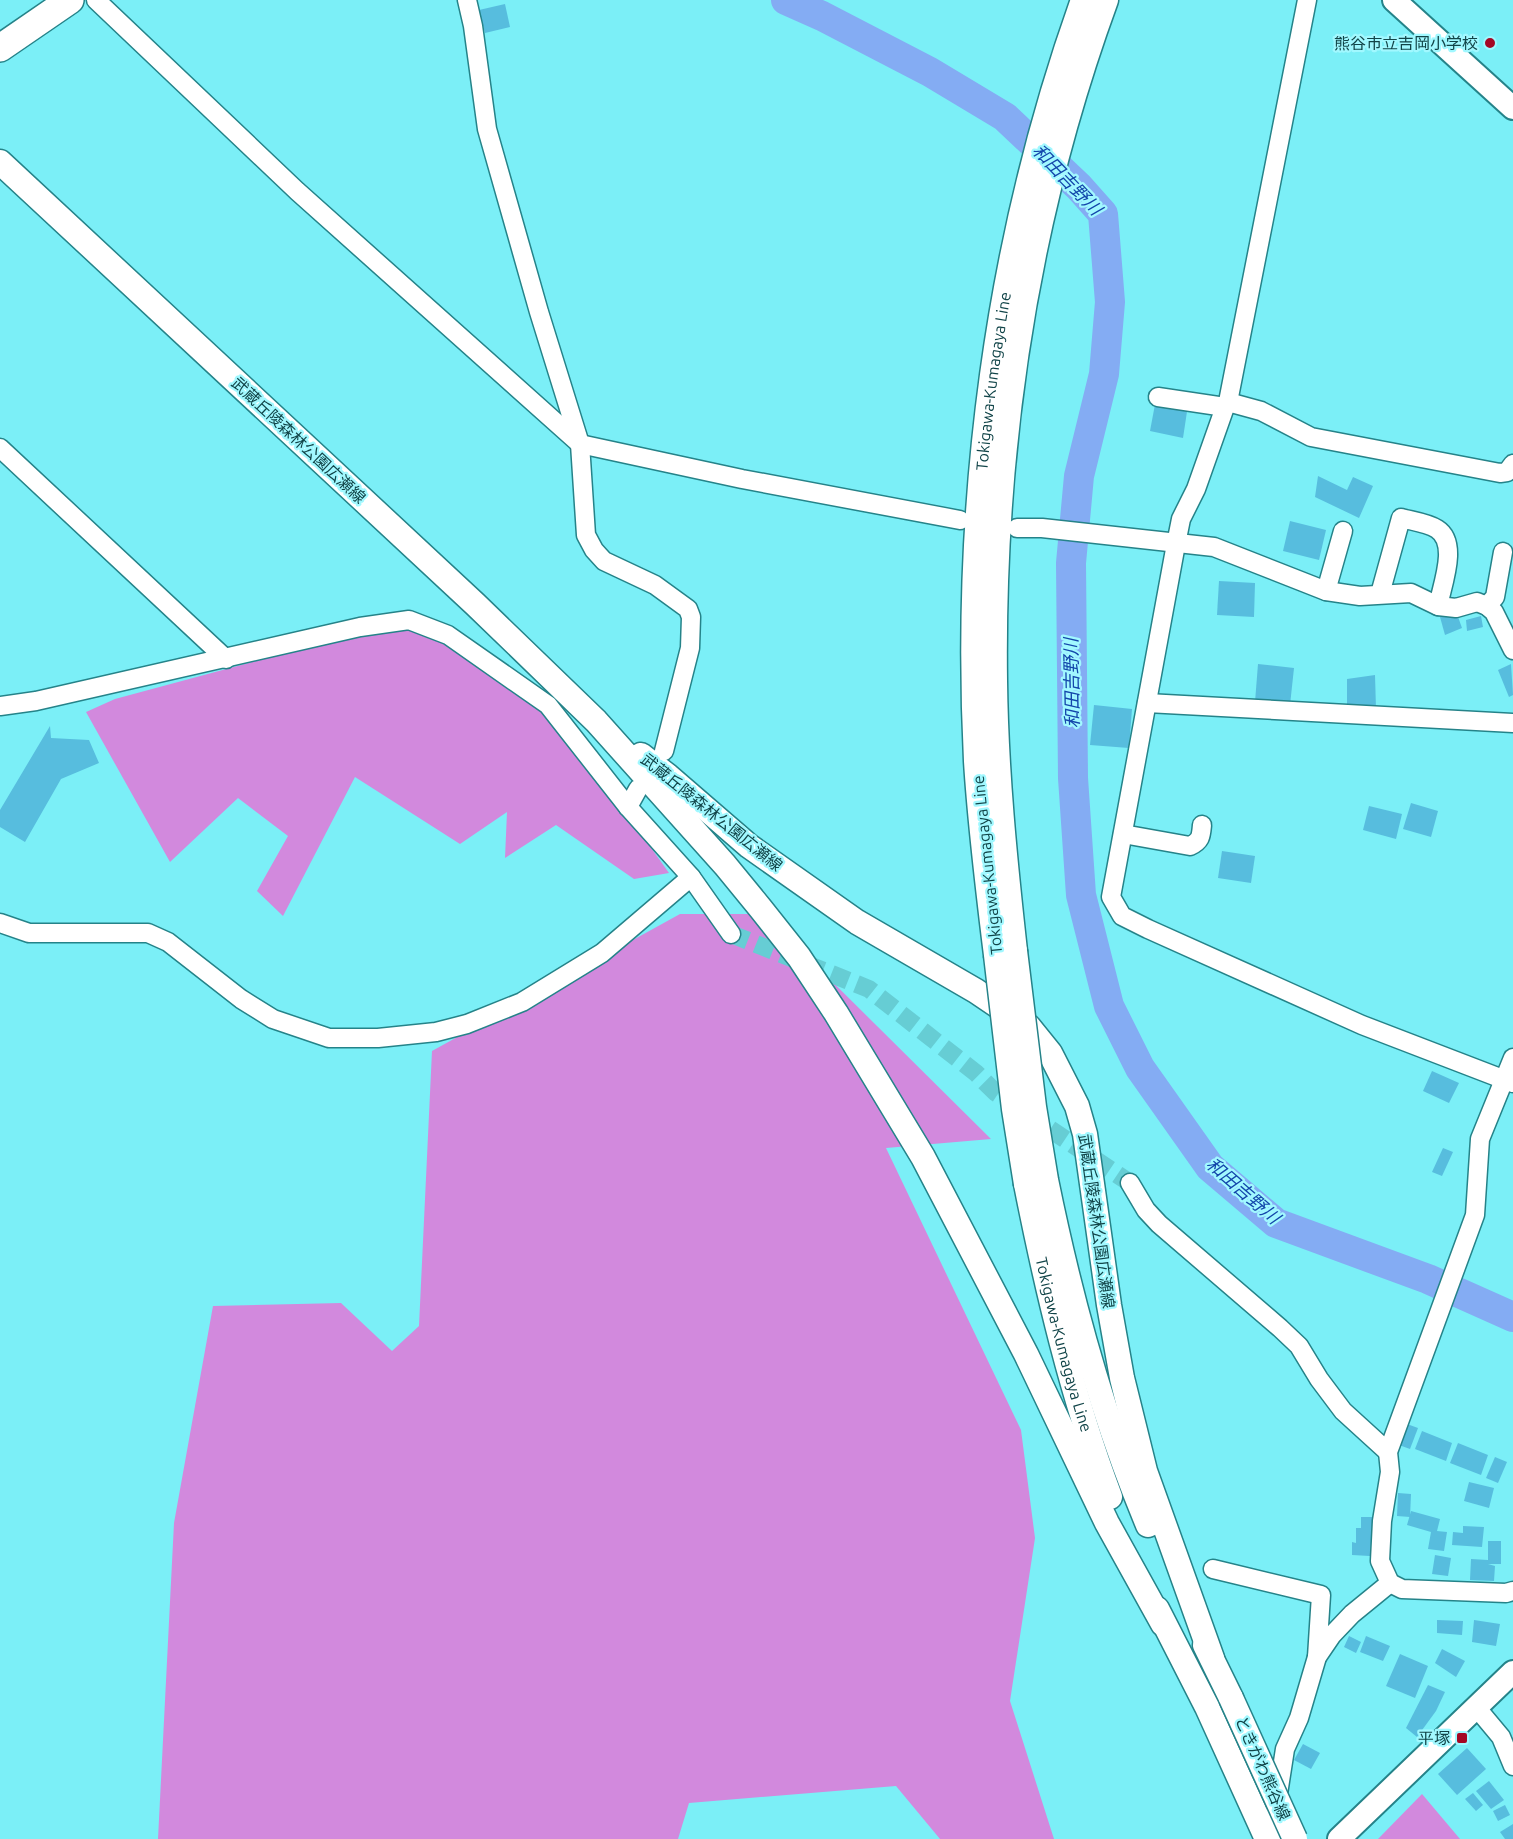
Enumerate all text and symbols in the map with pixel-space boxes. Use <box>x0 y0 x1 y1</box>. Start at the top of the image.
place label: 熊谷市立吉岡小学校 <box>1334 34 1478 52</box>
marker: 熊谷市立吉岡小学校 <box>1483 36 1497 50</box>
water label: 和田吉野川 <box>1029 140 1108 220</box>
street label: Tokigawa-Kumagaya Line <box>972 290 1014 471</box>
street label: 武蔵丘陵森林公園広瀬線 <box>228 373 370 507</box>
water label: 和田吉野川 <box>1060 636 1082 728</box>
street label: 武蔵丘陵森林公園広瀬線 <box>638 750 786 874</box>
street label: Tokigawa-Kumagaya Line <box>969 775 1005 955</box>
street label: 武蔵丘陵森林公園広瀬線 <box>1076 1133 1118 1309</box>
water label: 和田吉野川 <box>1203 1153 1286 1229</box>
street label: Tokigawa-Kumagaya Line <box>1033 1255 1096 1434</box>
street label: ときがわ熊谷線 <box>1232 1713 1294 1823</box>
place label: 平塚 <box>1418 1729 1450 1747</box>
marker: 平塚 <box>1455 1731 1469 1745</box>

